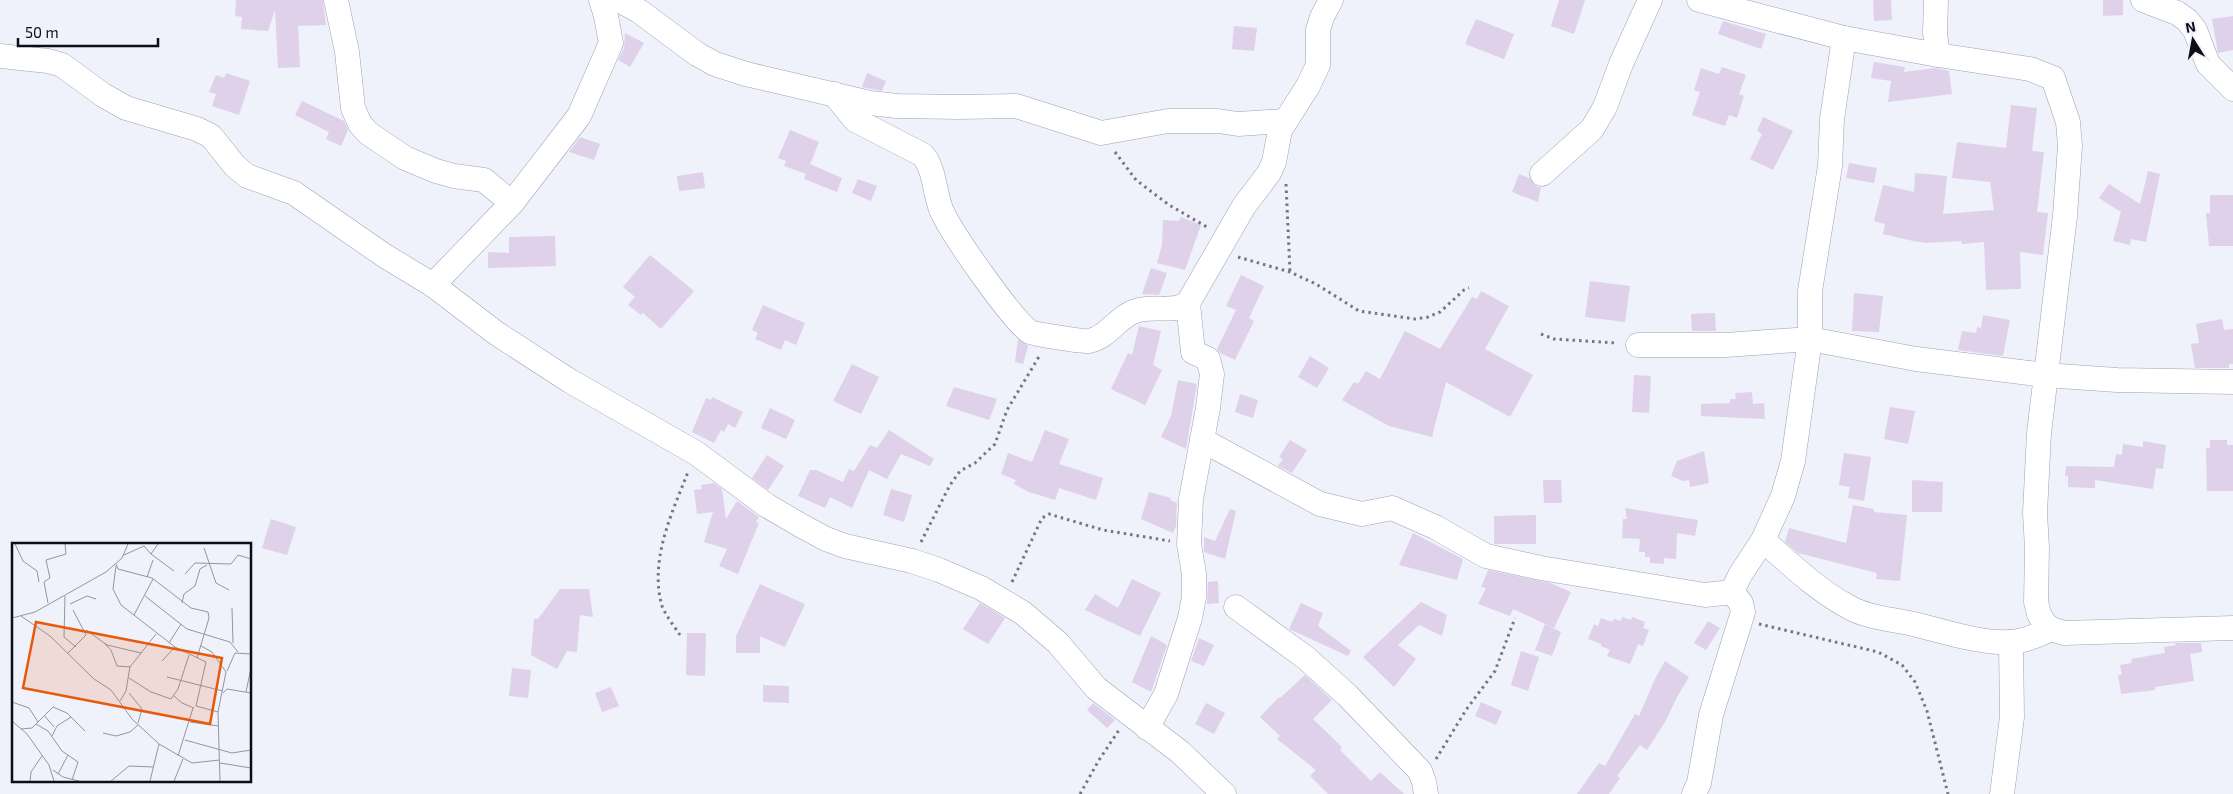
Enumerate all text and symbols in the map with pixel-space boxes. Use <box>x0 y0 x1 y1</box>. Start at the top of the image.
scale bar <box>18 15 158 47</box>
north arrow <box>2168 15 2218 65</box>
text: N <box>2184 17 2197 36</box>
text: 50 m <box>25 23 59 41</box>
inset map <box>12 543 251 782</box>

